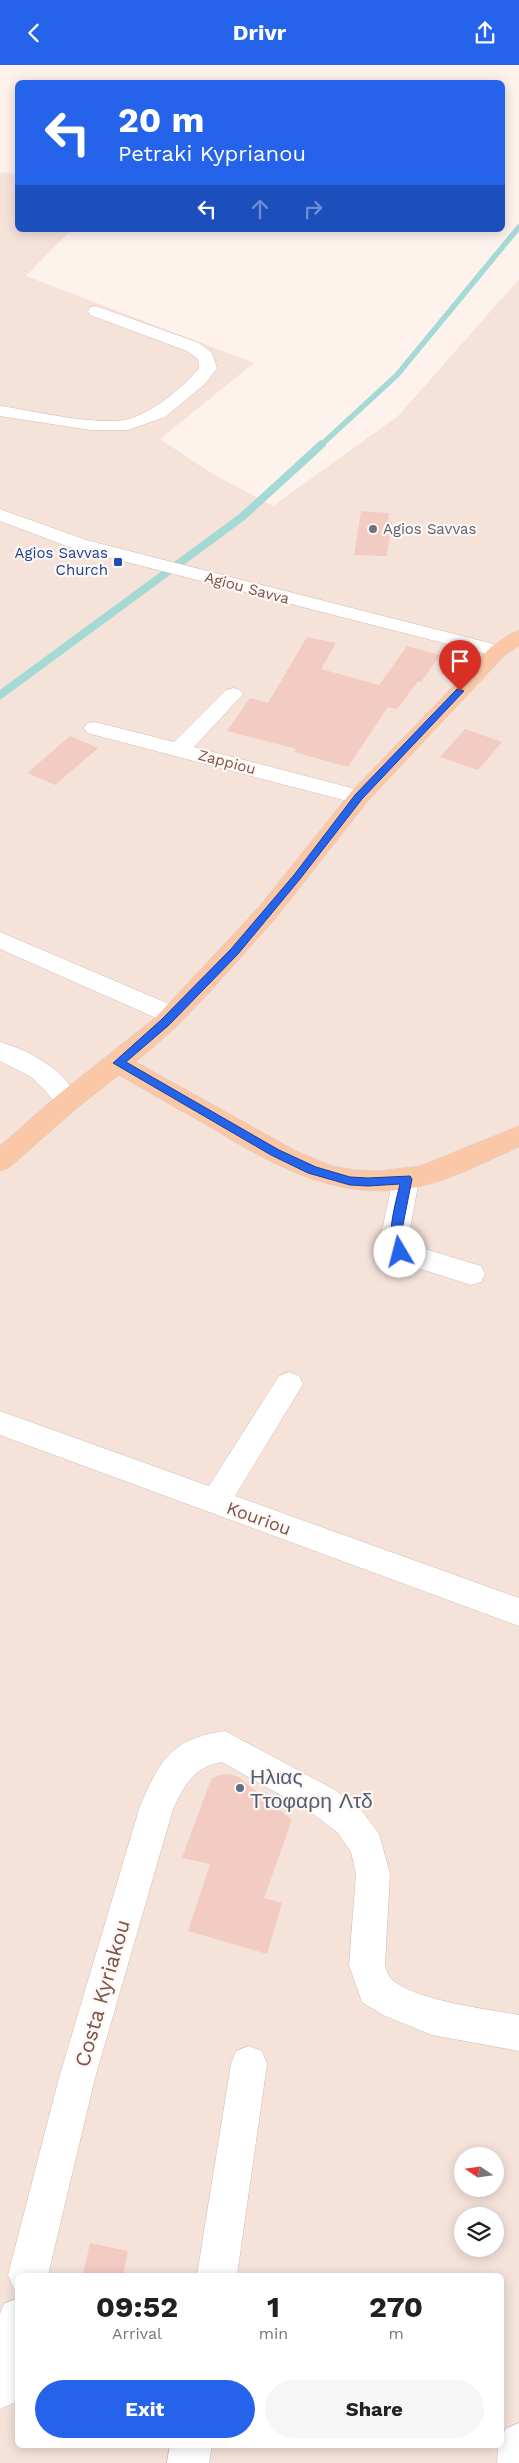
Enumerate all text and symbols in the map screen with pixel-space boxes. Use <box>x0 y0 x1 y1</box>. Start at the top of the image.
icon: back <box>20 19 48 47</box>
icon: share <box>471 19 499 47</box>
text: Drivr <box>233 20 286 45</box>
text: 20 m <box>118 99 204 141</box>
icon: left <box>35 100 100 165</box>
text: Petraki Kyprianou <box>118 141 306 166</box>
icon: left <box>193 195 221 223</box>
icon: ahead <box>246 195 274 223</box>
icon: right <box>299 195 327 223</box>
place label: Agios Savvas <box>383 520 476 538</box>
marker: Agios Savvas <box>367 523 379 535</box>
place label: Agios Savvas Church <box>15 544 108 579</box>
marker: Agios Savvas Church <box>112 556 124 568</box>
street label: Agiou Savva <box>203 568 292 608</box>
pin <box>439 640 481 691</box>
icon: arrive <box>446 647 474 675</box>
street label: Zappiou <box>196 746 258 778</box>
position arrow <box>373 1225 425 1277</box>
street label: Kouriou <box>224 1497 294 1539</box>
place label: Ηλιας Ττοφαρη Λτδ <box>250 1764 373 1813</box>
marker: Ηλιας Ττοφαρη Λτδ <box>234 1782 246 1794</box>
street label: Costa Kyriakou <box>69 1916 135 2070</box>
north arrow <box>454 2147 504 2197</box>
map controls <box>454 2147 504 2257</box>
button: layers <box>454 2207 504 2257</box>
text: 09:52 <box>96 2289 178 2324</box>
text: 1 <box>267 2289 280 2324</box>
text: 270 <box>369 2289 423 2324</box>
text: Arrival <box>112 2324 162 2343</box>
text: min <box>259 2324 288 2343</box>
text: m <box>388 2324 404 2343</box>
button: Exit <box>35 2380 255 2438</box>
button: Share <box>265 2380 484 2438</box>

